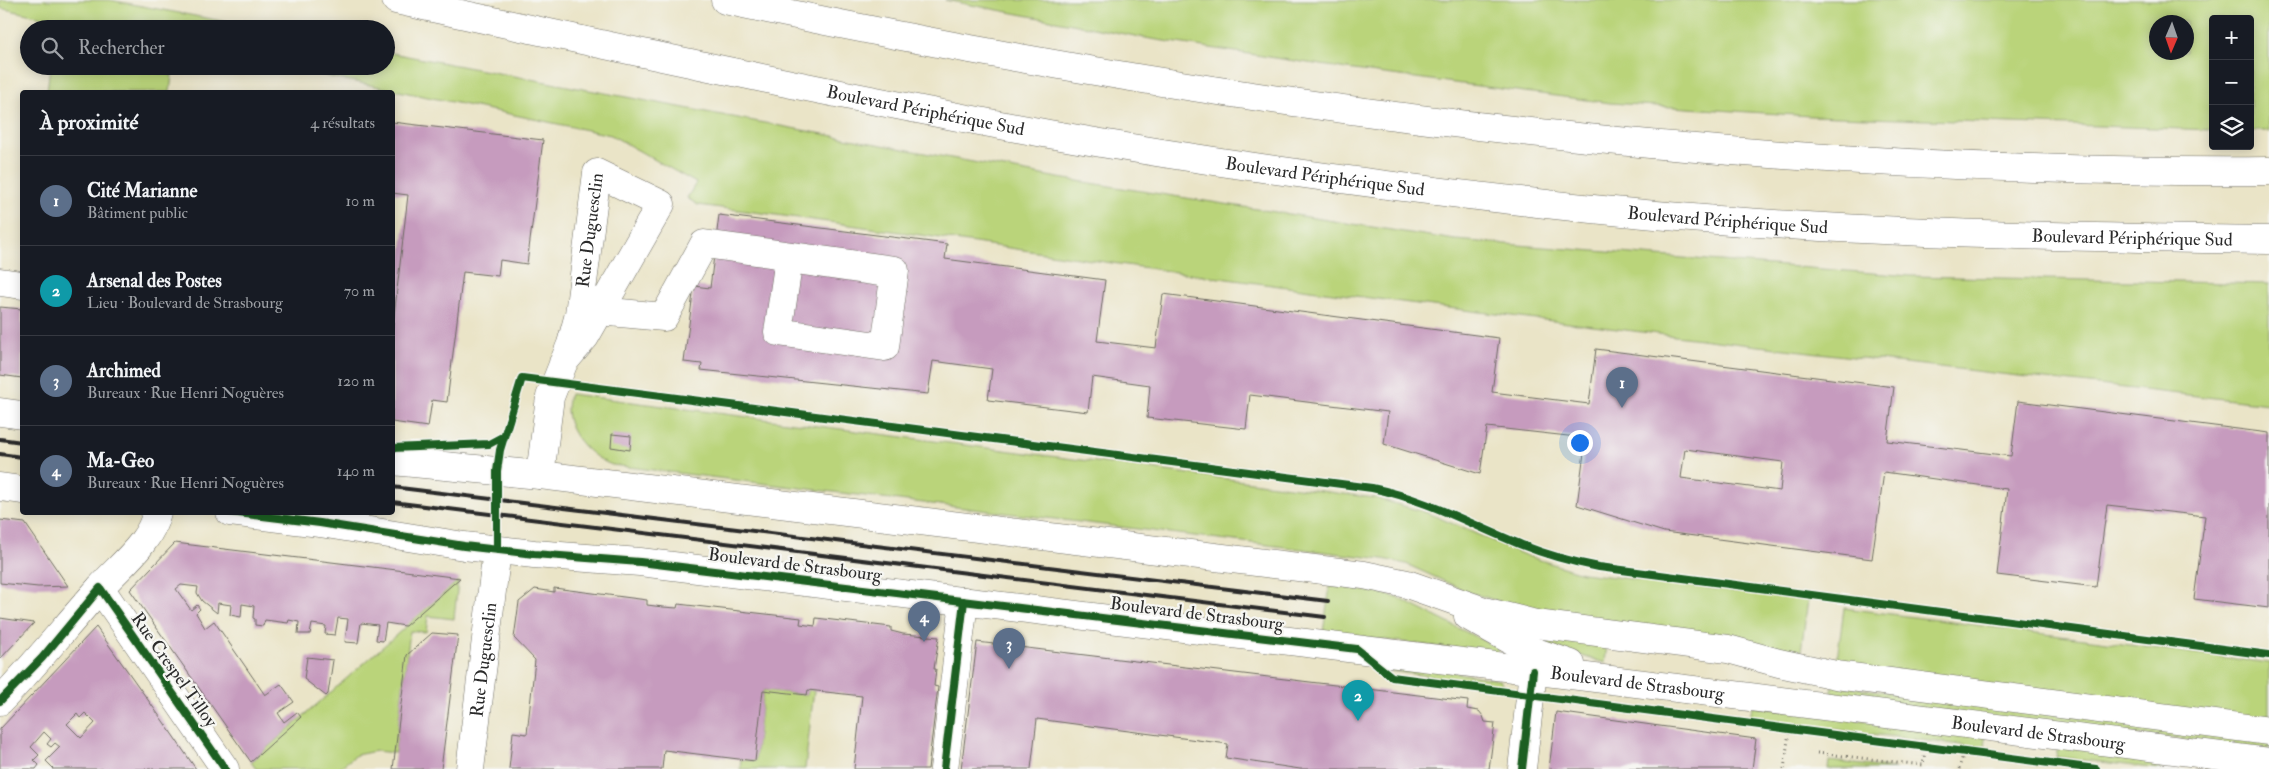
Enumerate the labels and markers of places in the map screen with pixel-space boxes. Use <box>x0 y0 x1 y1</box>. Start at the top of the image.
pin: 1 <box>1606 367 1638 408</box>
pin: 4 <box>908 601 940 642</box>
pin: 3 <box>993 628 1025 669</box>
pin: 2 <box>1342 680 1374 721</box>

